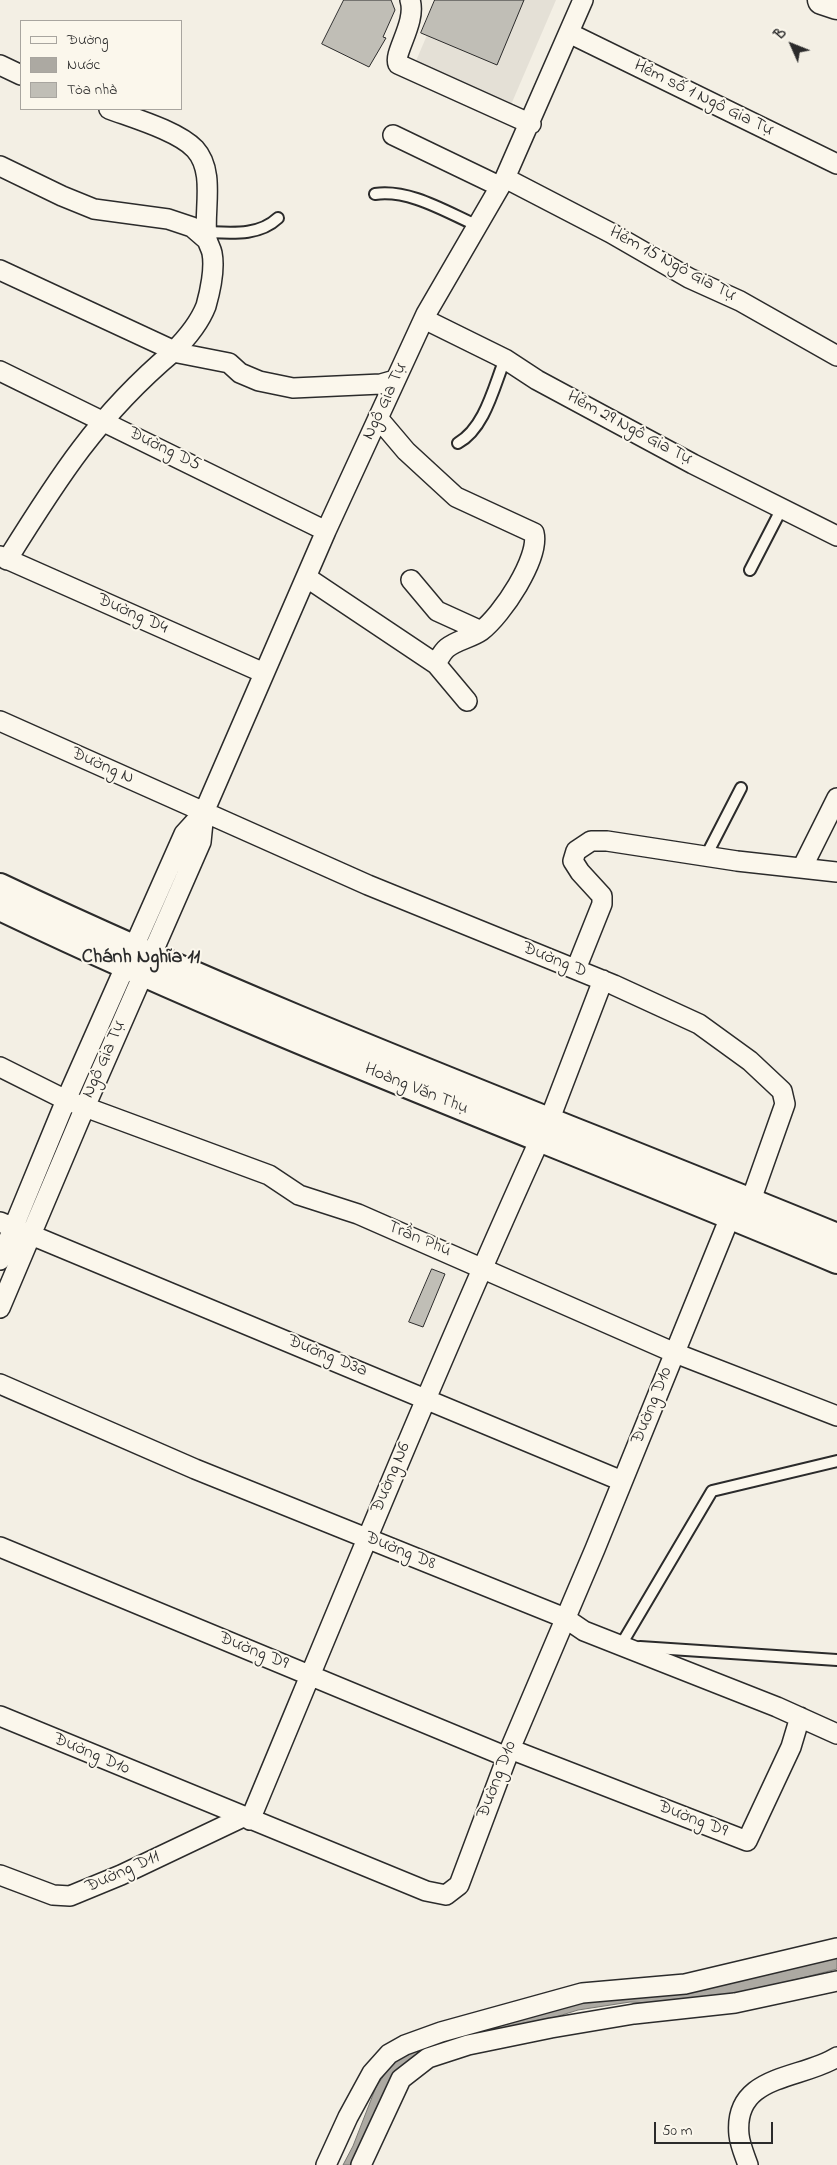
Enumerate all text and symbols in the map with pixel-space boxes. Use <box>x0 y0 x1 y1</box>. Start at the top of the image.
legend <box>20 20 182 110</box>
north arrow <box>767 20 817 70</box>
text: B <box>770 24 792 45</box>
text: Đường <box>67 29 109 51</box>
text: Nước <box>67 54 100 76</box>
street label: Hẻm số 1 Ngô Gia Tự <box>630 56 776 142</box>
text: Tòa nhà <box>67 79 117 101</box>
street label: Hẻm 15 Ngô Gia Tự <box>605 223 739 307</box>
street label: Ngô Gia Tự <box>359 360 413 444</box>
street label: Hẻm 29 Ngô Gia Tự <box>563 387 695 471</box>
street label: Đường D5 <box>124 423 204 477</box>
street label: Đường D4 <box>93 590 171 640</box>
street label: Đường N <box>67 744 137 790</box>
street label: Đường D <box>519 938 589 984</box>
district label: Chánh Nghĩa 11 <box>82 947 200 971</box>
street label: Ngô Gia Tự <box>78 1018 132 1102</box>
street label: Hoàng Văn Thụ <box>361 1059 471 1121</box>
street label: Trần Phú <box>384 1217 454 1263</box>
street label: Đường D3a <box>284 1331 370 1383</box>
street label: Đường D10 <box>628 1364 678 1448</box>
street label: Đường N6 <box>368 1440 416 1516</box>
street label: Đường D8 <box>362 1528 438 1576</box>
street label: Đường D9 <box>215 1628 291 1676</box>
street label: Đường D10 <box>49 1729 133 1781</box>
street label: Đường D10 <box>473 1738 523 1822</box>
street label: Đường D9 <box>654 1797 730 1843</box>
street label: Đường D11 <box>83 1847 163 1899</box>
scale bar <box>657 2112 776 2144</box>
text: 50 m <box>662 2120 692 2142</box>

